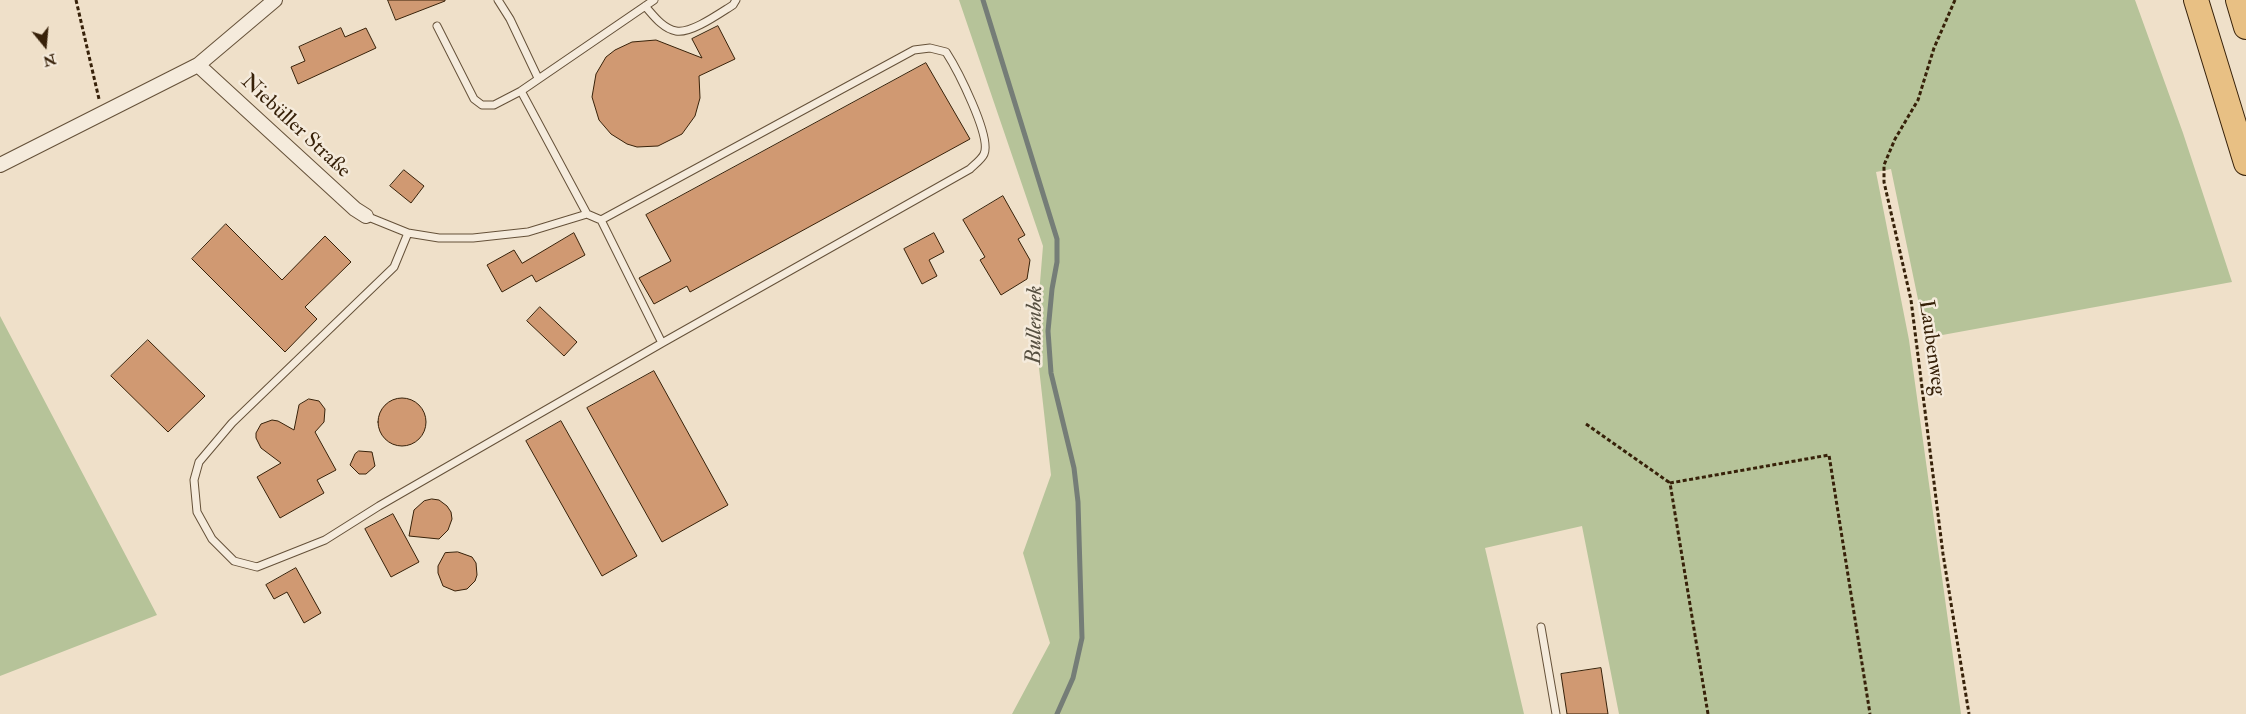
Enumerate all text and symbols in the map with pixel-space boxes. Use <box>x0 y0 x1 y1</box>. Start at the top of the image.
north arrow <box>20 20 70 70</box>
text: N <box>41 50 58 70</box>
street label: Niebüller Straße <box>235 70 355 184</box>
water label: Bullenbek <box>1022 285 1050 365</box>
street label: Laubenweg <box>1912 299 1950 397</box>

